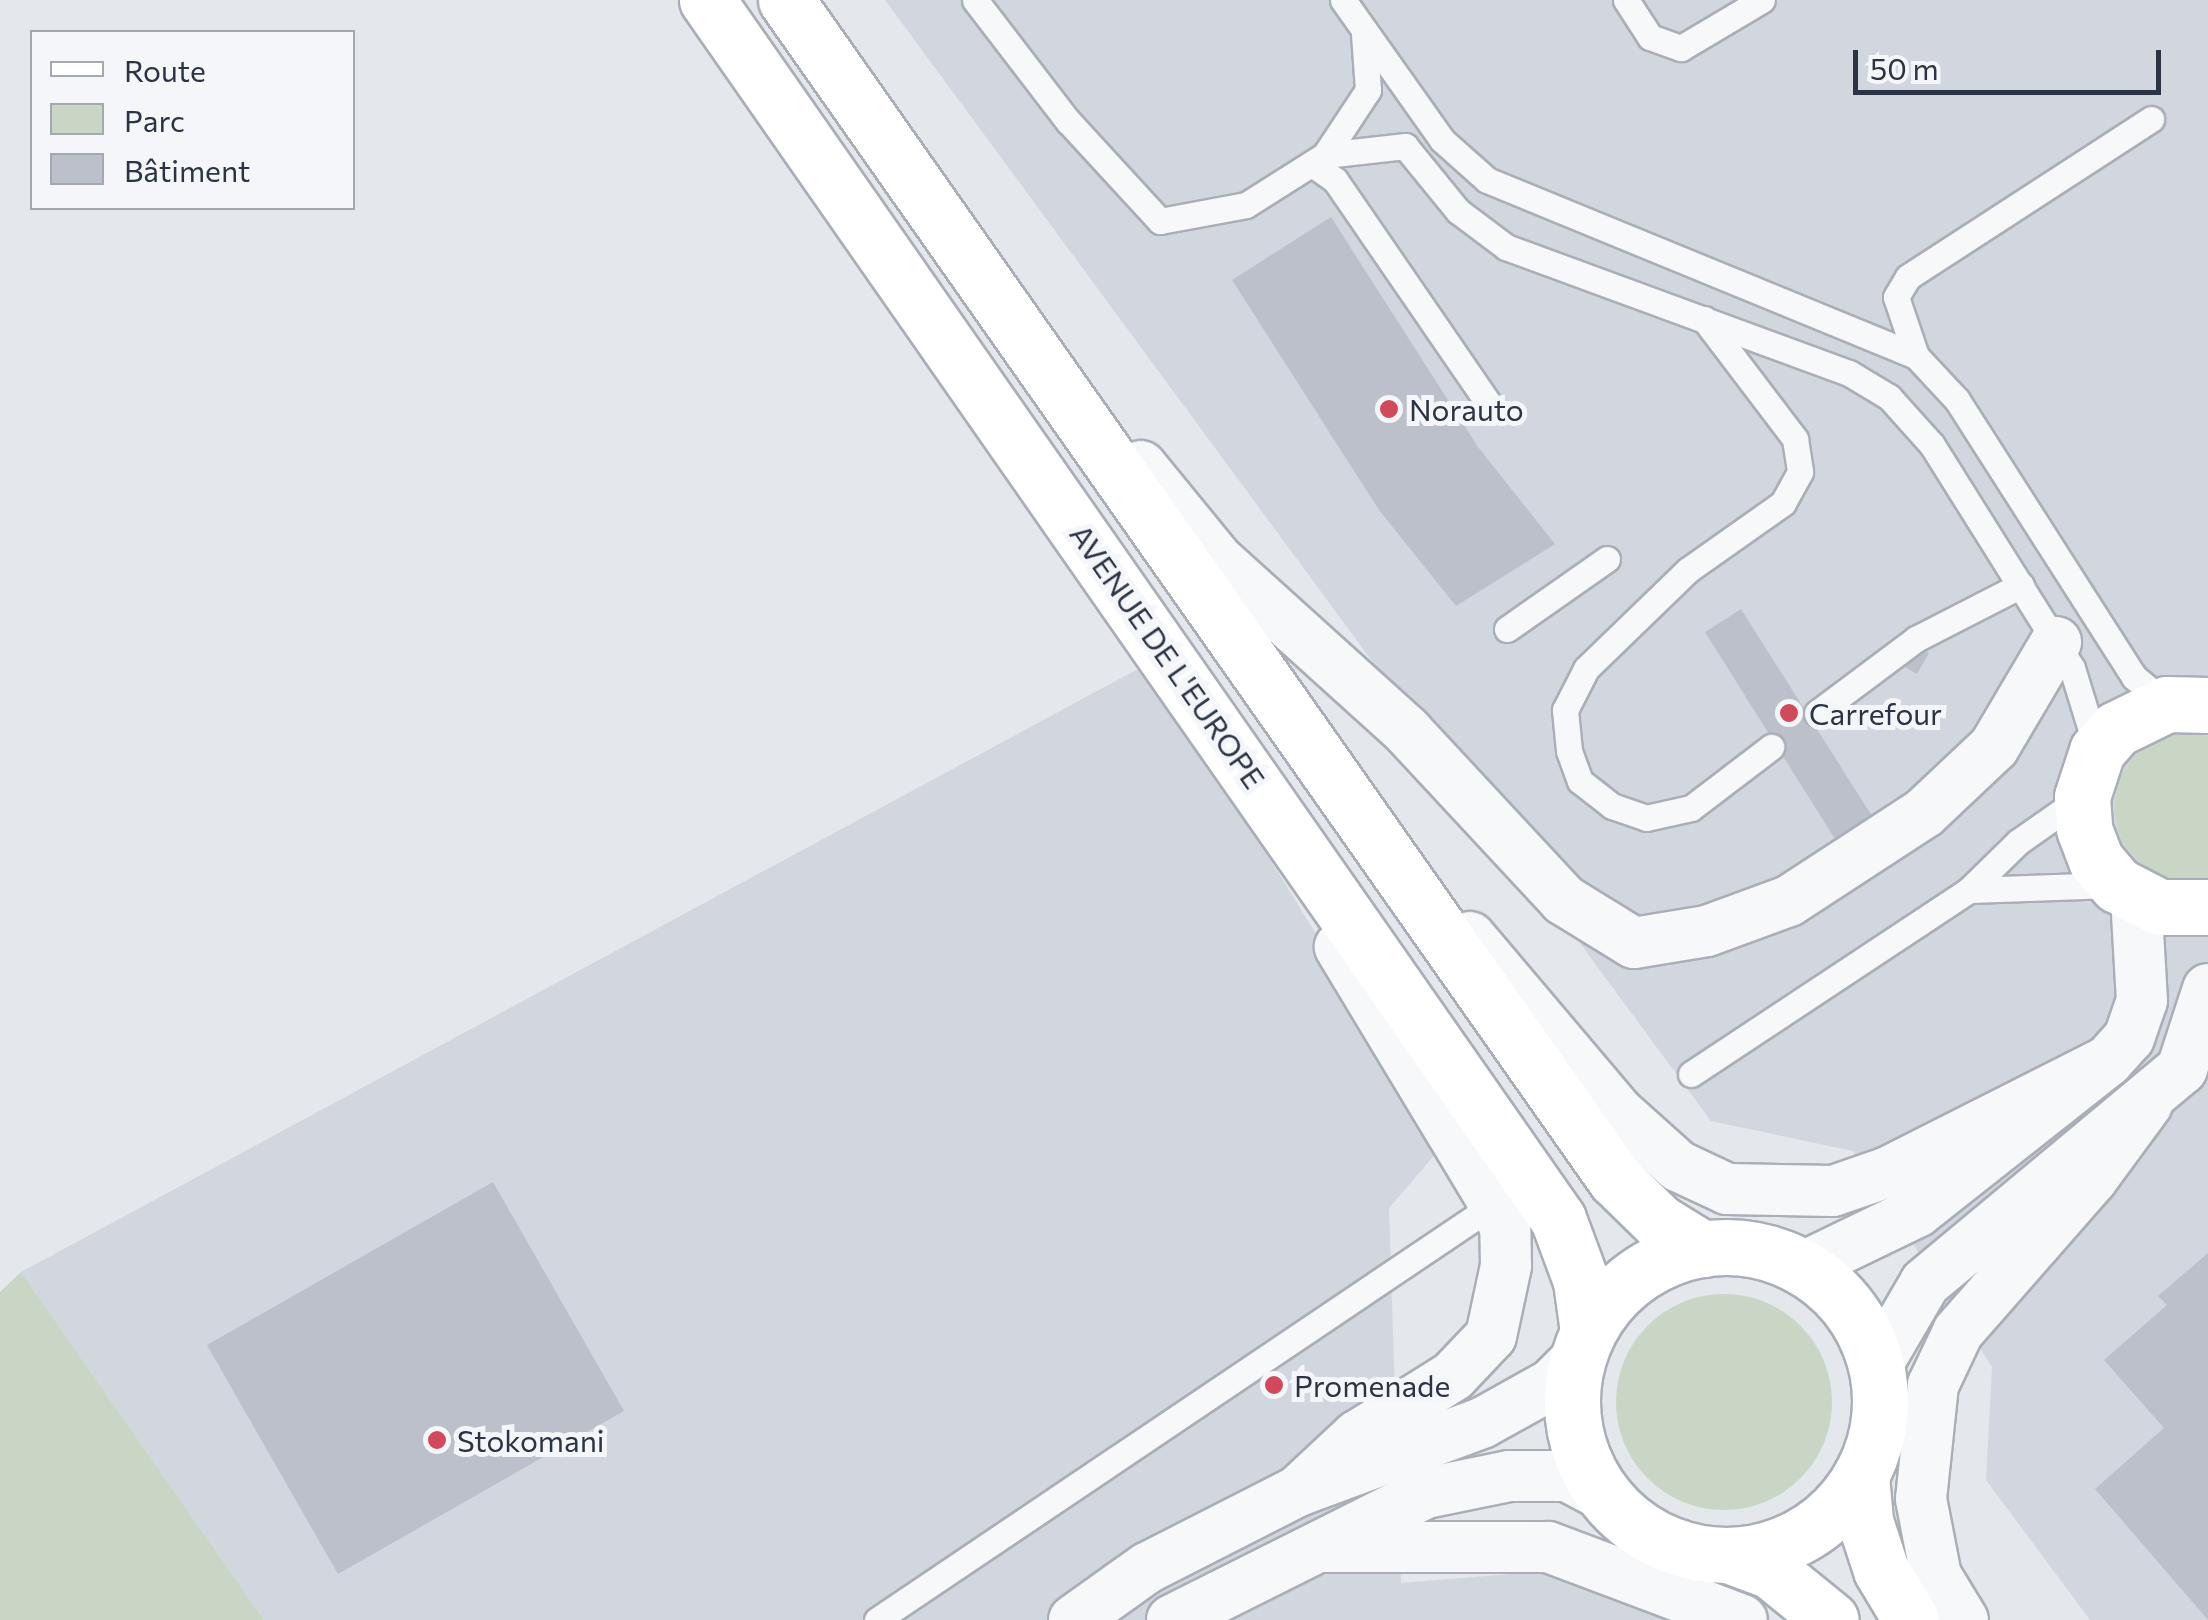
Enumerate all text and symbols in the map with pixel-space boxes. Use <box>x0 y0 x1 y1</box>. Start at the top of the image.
legend <box>30 30 355 210</box>
scale bar <box>1858 30 2166 92</box>
text: 50 m <box>1870 49 1939 86</box>
text: Route <box>124 51 206 88</box>
text: Parc <box>124 101 185 138</box>
text: Bâtiment <box>124 151 250 188</box>
place label: Norauto <box>1409 391 1524 427</box>
marker: Norauto <box>1378 398 1400 420</box>
street label: AVENUE DE L'EUROPE <box>1063 517 1273 795</box>
place label: Carrefour <box>1809 695 1942 731</box>
marker: Carrefour <box>1778 702 1800 724</box>
place label: Promenade <box>1294 1367 1450 1403</box>
marker: Promenade <box>1263 1374 1285 1396</box>
place label: Stokomani <box>457 1422 605 1458</box>
marker: Stokomani <box>426 1429 448 1451</box>

